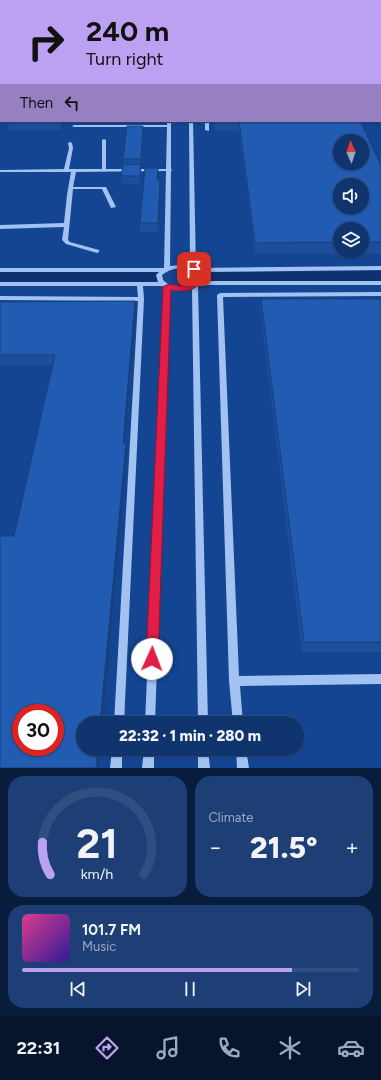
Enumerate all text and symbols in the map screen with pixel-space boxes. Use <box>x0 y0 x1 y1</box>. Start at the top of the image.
text: 240 m <box>86 14 169 48</box>
icon: right <box>20 16 72 68</box>
text: Turn right <box>86 48 163 70</box>
icon: left <box>61 92 83 114</box>
text: Then <box>20 94 53 112</box>
north arrow <box>333 134 369 170</box>
map controls <box>333 134 369 258</box>
button: sound <box>333 178 369 214</box>
button: layers <box>333 222 369 258</box>
pin <box>177 252 211 286</box>
icon: arrive <box>183 258 205 280</box>
position arrow <box>131 638 173 680</box>
speed limit sign: 30 <box>12 704 64 756</box>
text: 22:32 · 1 min · 280 m <box>119 727 261 745</box>
text: Climate <box>209 810 253 825</box>
text: 21 <box>76 817 118 867</box>
text: 21.5° <box>250 829 317 866</box>
text: − <box>209 834 222 861</box>
text: + <box>345 834 359 861</box>
text: km/h <box>81 864 114 882</box>
text: 101.7 FM <box>82 921 141 939</box>
text: Music <box>82 939 116 954</box>
icon: previous <box>67 978 89 1000</box>
icon: pause <box>179 978 201 1000</box>
icon: next <box>292 978 314 1000</box>
icon: directions <box>93 1034 121 1062</box>
icon: music <box>154 1034 182 1062</box>
icon: phone <box>215 1034 243 1062</box>
icon: climate <box>276 1034 304 1062</box>
icon: car <box>337 1034 365 1062</box>
text: 22:31 <box>16 1037 60 1059</box>

